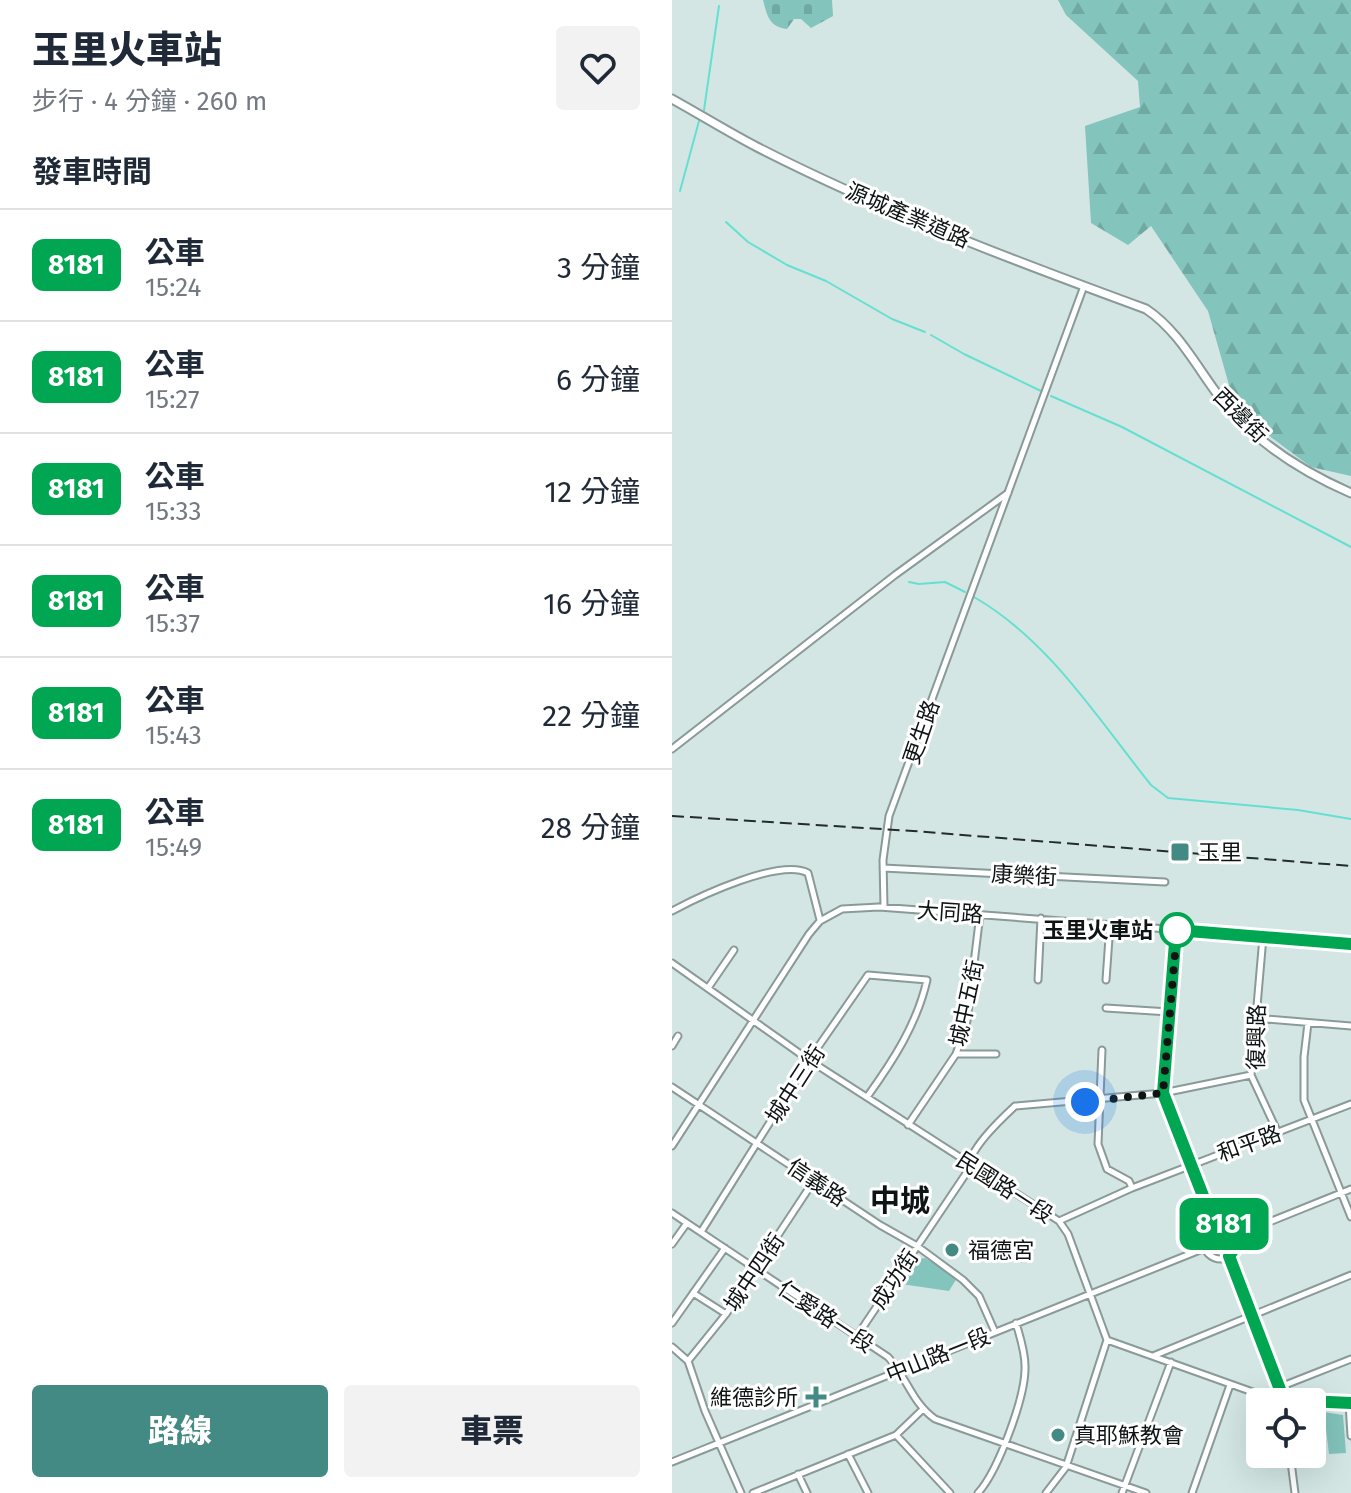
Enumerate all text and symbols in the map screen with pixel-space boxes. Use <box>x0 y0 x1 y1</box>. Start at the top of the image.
button: heart <box>556 26 640 110</box>
text: 玉里火車站 <box>32 27 222 73</box>
text: 步行 · 4 分鐘 · 260 m <box>32 86 267 117</box>
text: 發車時間 <box>32 154 152 190</box>
street label: 源城產業道路 <box>842 177 974 254</box>
text: 公車 <box>145 235 205 271</box>
text: 8181 <box>48 248 105 281</box>
text: 3 分鐘 <box>557 250 640 286</box>
text: 15:24 <box>145 272 201 303</box>
text: 公車 <box>145 347 205 383</box>
text: 8181 <box>48 360 105 393</box>
text: 6 分鐘 <box>556 362 640 398</box>
street label: 西邊街 <box>1208 382 1274 448</box>
text: 15:27 <box>145 384 200 415</box>
text: 公車 <box>145 459 205 495</box>
text: 8181 <box>48 472 105 505</box>
text: 12 分鐘 <box>544 474 640 510</box>
text: 15:33 <box>145 496 202 527</box>
text: 公車 <box>145 571 205 607</box>
text: 8181 <box>48 584 105 617</box>
text: 16 分鐘 <box>543 586 640 622</box>
text: 15:37 <box>145 608 200 639</box>
text: 公車 <box>145 683 205 719</box>
text: 8181 <box>48 696 105 729</box>
street label: 更生路 <box>898 697 945 768</box>
text: 22 分鐘 <box>542 698 640 734</box>
text: 15:43 <box>145 720 202 751</box>
text: 公車 <box>145 795 205 831</box>
text: 8181 <box>48 808 105 841</box>
text: 28 分鐘 <box>541 810 640 846</box>
text: 15:49 <box>145 832 202 863</box>
place label: 玉里 <box>1198 839 1242 866</box>
marker: 玉里 <box>1169 841 1191 863</box>
street label: 康樂街 <box>990 860 1058 891</box>
street label: 大同路 <box>916 897 984 928</box>
marker: 玉里火車站 <box>1160 913 1194 947</box>
place label: 玉里火車站 <box>1043 917 1153 944</box>
street label: 城中五街 <box>944 957 989 1049</box>
street label: 復興路 <box>1242 1004 1271 1070</box>
street label: 城中三街 <box>760 1040 831 1129</box>
your location <box>1065 1082 1105 1122</box>
street label: 和平路 <box>1214 1119 1285 1167</box>
street label: 民國路一段 <box>951 1146 1058 1229</box>
street label: 信義路 <box>782 1153 852 1212</box>
district label: 中城 <box>870 1183 930 1219</box>
line badge: 8181 <box>1168 1198 1280 1250</box>
text: 8181 <box>1196 1207 1252 1240</box>
street label: 城中四街 <box>719 1228 790 1316</box>
place label: 福德宮 <box>968 1237 1034 1264</box>
marker: 福德宮 <box>943 1241 961 1259</box>
street label: 成功街 <box>865 1244 924 1314</box>
street label: 仁愛路一段 <box>773 1274 879 1358</box>
street label: 中山路一段 <box>882 1322 994 1389</box>
place label: 維德診所 <box>710 1384 798 1411</box>
button: 路線 <box>32 1385 328 1477</box>
button: 車票 <box>344 1385 640 1477</box>
marker: 維德診所 <box>805 1386 827 1408</box>
map controls <box>1246 1388 1326 1468</box>
button: locate <box>1246 1388 1326 1468</box>
place label: 真耶穌教會 <box>1074 1422 1184 1449</box>
marker: 真耶穌教會 <box>1049 1426 1067 1444</box>

